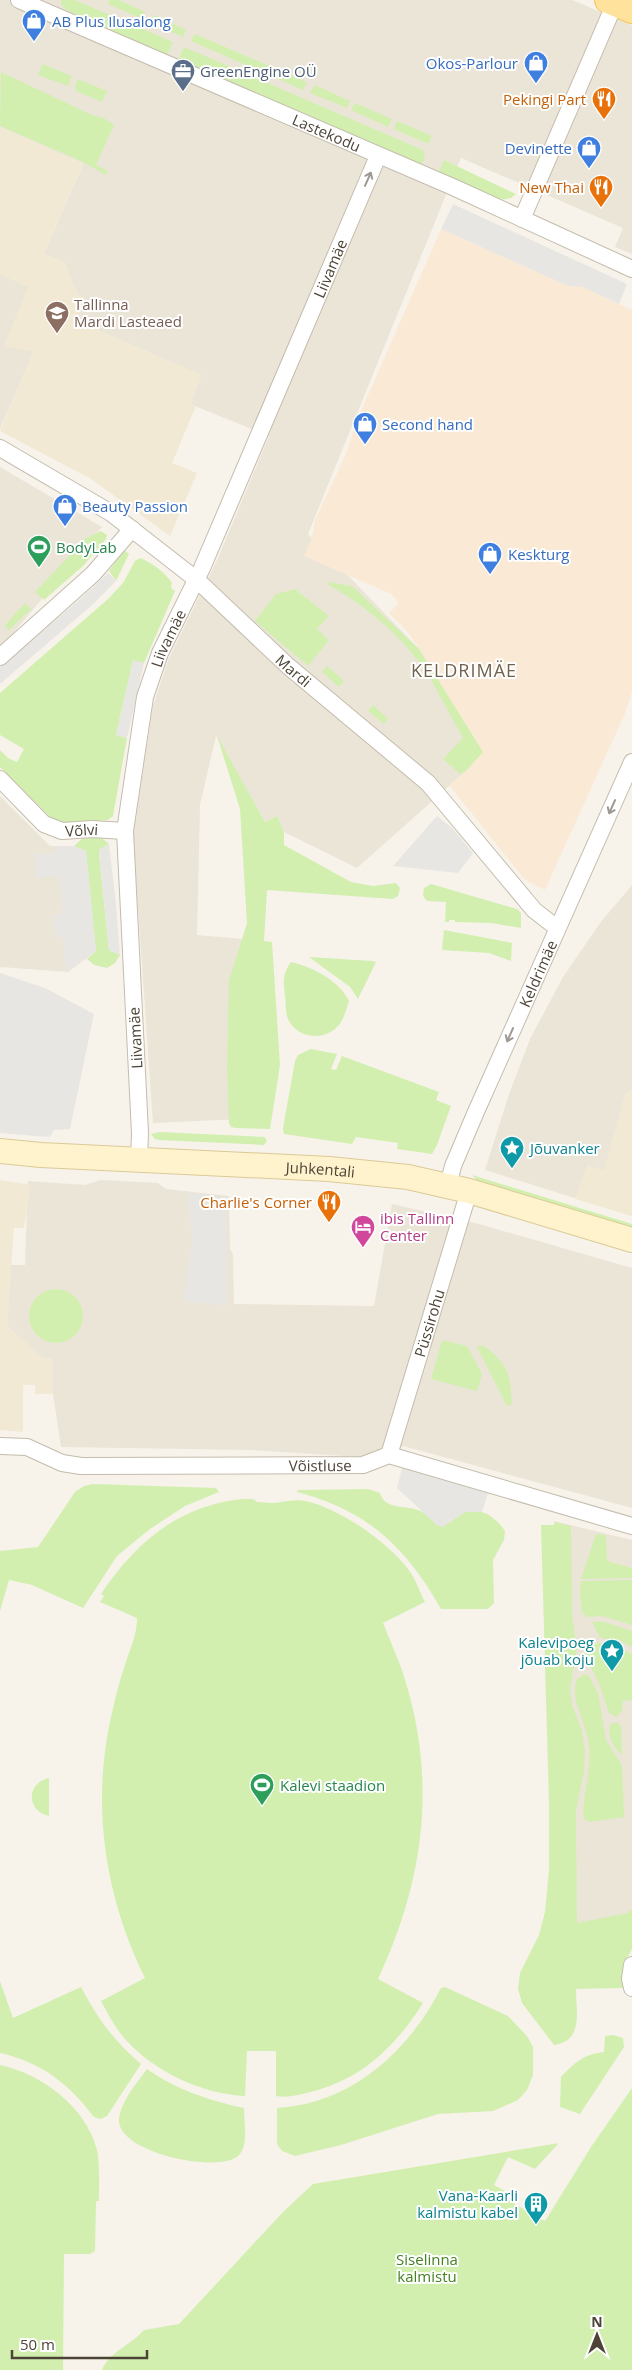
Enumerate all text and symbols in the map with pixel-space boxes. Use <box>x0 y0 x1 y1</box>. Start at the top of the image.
shop icon: AB Plus Ilusalong <box>21 8 47 42</box>
place label: AB Plus Ilusalong <box>52 11 171 31</box>
shop icon: Okos-Parlour <box>523 50 549 84</box>
place label: Okos-Parlour <box>426 53 518 73</box>
office icon: GreenEngine OÜ <box>170 58 196 92</box>
place label: GreenEngine OÜ <box>200 61 317 81</box>
restaurant icon: Pekingi Part <box>591 86 617 120</box>
place label: Pekingi Part <box>503 89 586 109</box>
street label: Lastekodu <box>289 109 364 156</box>
shop icon: Devinette <box>576 135 602 169</box>
place label: Devinette <box>505 138 572 158</box>
one-way arrow <box>364 172 374 187</box>
restaurant icon: New Thai <box>588 174 614 208</box>
place label: New Thai <box>519 177 584 197</box>
street label: Liivamäe <box>309 236 351 301</box>
place label: Tallinna Mardi Lasteaed <box>74 294 182 331</box>
school or university icon: Tallinna Mardi Lasteaed <box>44 300 70 334</box>
shop icon: Second hand <box>352 411 378 445</box>
place label: Second hand <box>382 414 473 434</box>
shop icon: Beauty Passion <box>52 493 78 527</box>
place label: Beauty Passion <box>82 496 188 516</box>
sports icon: BodyLab <box>26 534 52 568</box>
place label: BodyLab <box>56 537 117 557</box>
shop icon: Keskturg <box>477 541 503 575</box>
place label: Keskturg <box>508 544 569 564</box>
street label: Liivamäe <box>146 606 190 670</box>
street label: Mardi <box>271 650 316 691</box>
district label: KELDRIMÄE <box>411 658 517 682</box>
one-way arrow <box>607 799 616 814</box>
street label: Võlvi <box>65 819 99 841</box>
street label: Keldrimäe <box>514 937 561 1010</box>
street label: Liivamäe <box>123 1007 147 1069</box>
one-way arrow <box>505 1027 515 1042</box>
place icon: Jõuvanker <box>499 1135 525 1169</box>
place label: Jõuvanker <box>528 1138 600 1158</box>
street label: Juhkentali <box>283 1157 356 1182</box>
restaurant icon: Charlie's Corner <box>316 1189 342 1223</box>
place label: Charlie's Corner <box>200 1192 312 1212</box>
place label: ibis Tallinn Center <box>380 1208 454 1245</box>
hotel icon: ibis Tallinn Center <box>350 1214 376 1248</box>
street label: Püssirohu <box>409 1287 449 1359</box>
street label: Võistluse <box>289 1455 352 1475</box>
place label: Kalevipoeg jõuab koju <box>518 1632 594 1669</box>
place icon: Kalevipoeg jõuab koju <box>599 1638 625 1672</box>
sports icon: Kalevi staadion <box>249 1772 275 1806</box>
place label: Kalevi staadion <box>280 1775 385 1795</box>
place label: Vana-Kaarli kalmistu kabel <box>417 2185 518 2222</box>
building icon: Vana-Kaarli kalmistu kabel <box>523 2191 549 2225</box>
park label: Siselinna kalmistu <box>396 2249 458 2286</box>
north arrow <box>572 2310 622 2360</box>
text: N <box>591 2312 603 2331</box>
scale bar <box>12 2328 148 2360</box>
text: 50 m <box>20 2334 55 2354</box>

